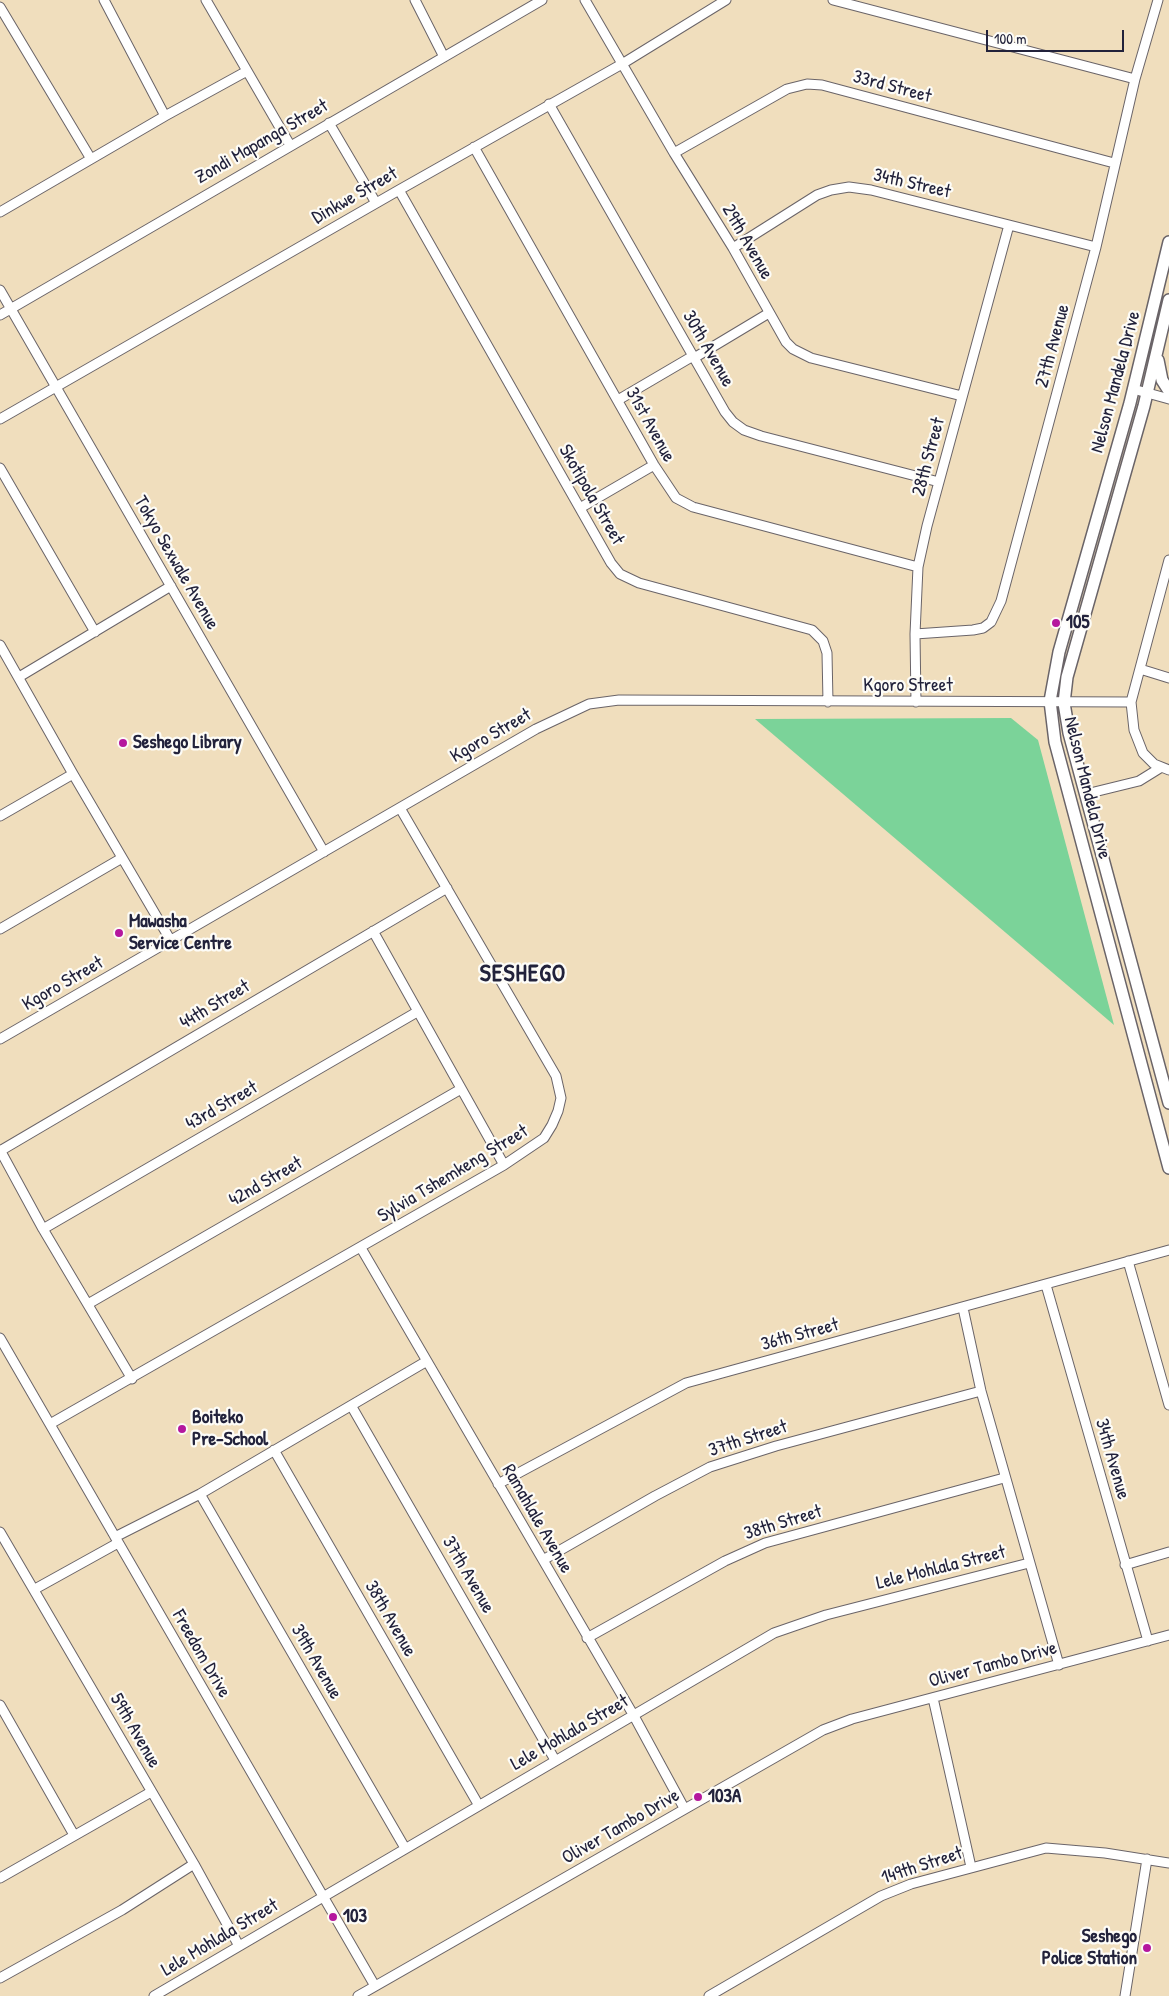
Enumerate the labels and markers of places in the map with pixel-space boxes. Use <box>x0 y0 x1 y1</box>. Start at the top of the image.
place label: 105 <box>1066 612 1089 634</box>
marker: 105 <box>1050 617 1062 629</box>
place label: Seshego Library <box>133 732 242 754</box>
marker: Seshego Library <box>117 737 129 749</box>
place label: Mawasha Service Centre <box>129 911 232 955</box>
marker: Mawasha Service Centre <box>113 927 125 939</box>
place label: Boiteko Pre-School <box>192 1407 268 1451</box>
marker: Boiteko Pre-School <box>176 1423 188 1435</box>
place label: 103A <box>708 1786 741 1808</box>
marker: 103A <box>692 1791 704 1803</box>
place label: 103 <box>343 1906 367 1928</box>
marker: 103 <box>327 1911 339 1923</box>
place label: Seshego Police Station <box>1042 1926 1137 1970</box>
marker: Seshego Police Station <box>1141 1942 1153 1954</box>

